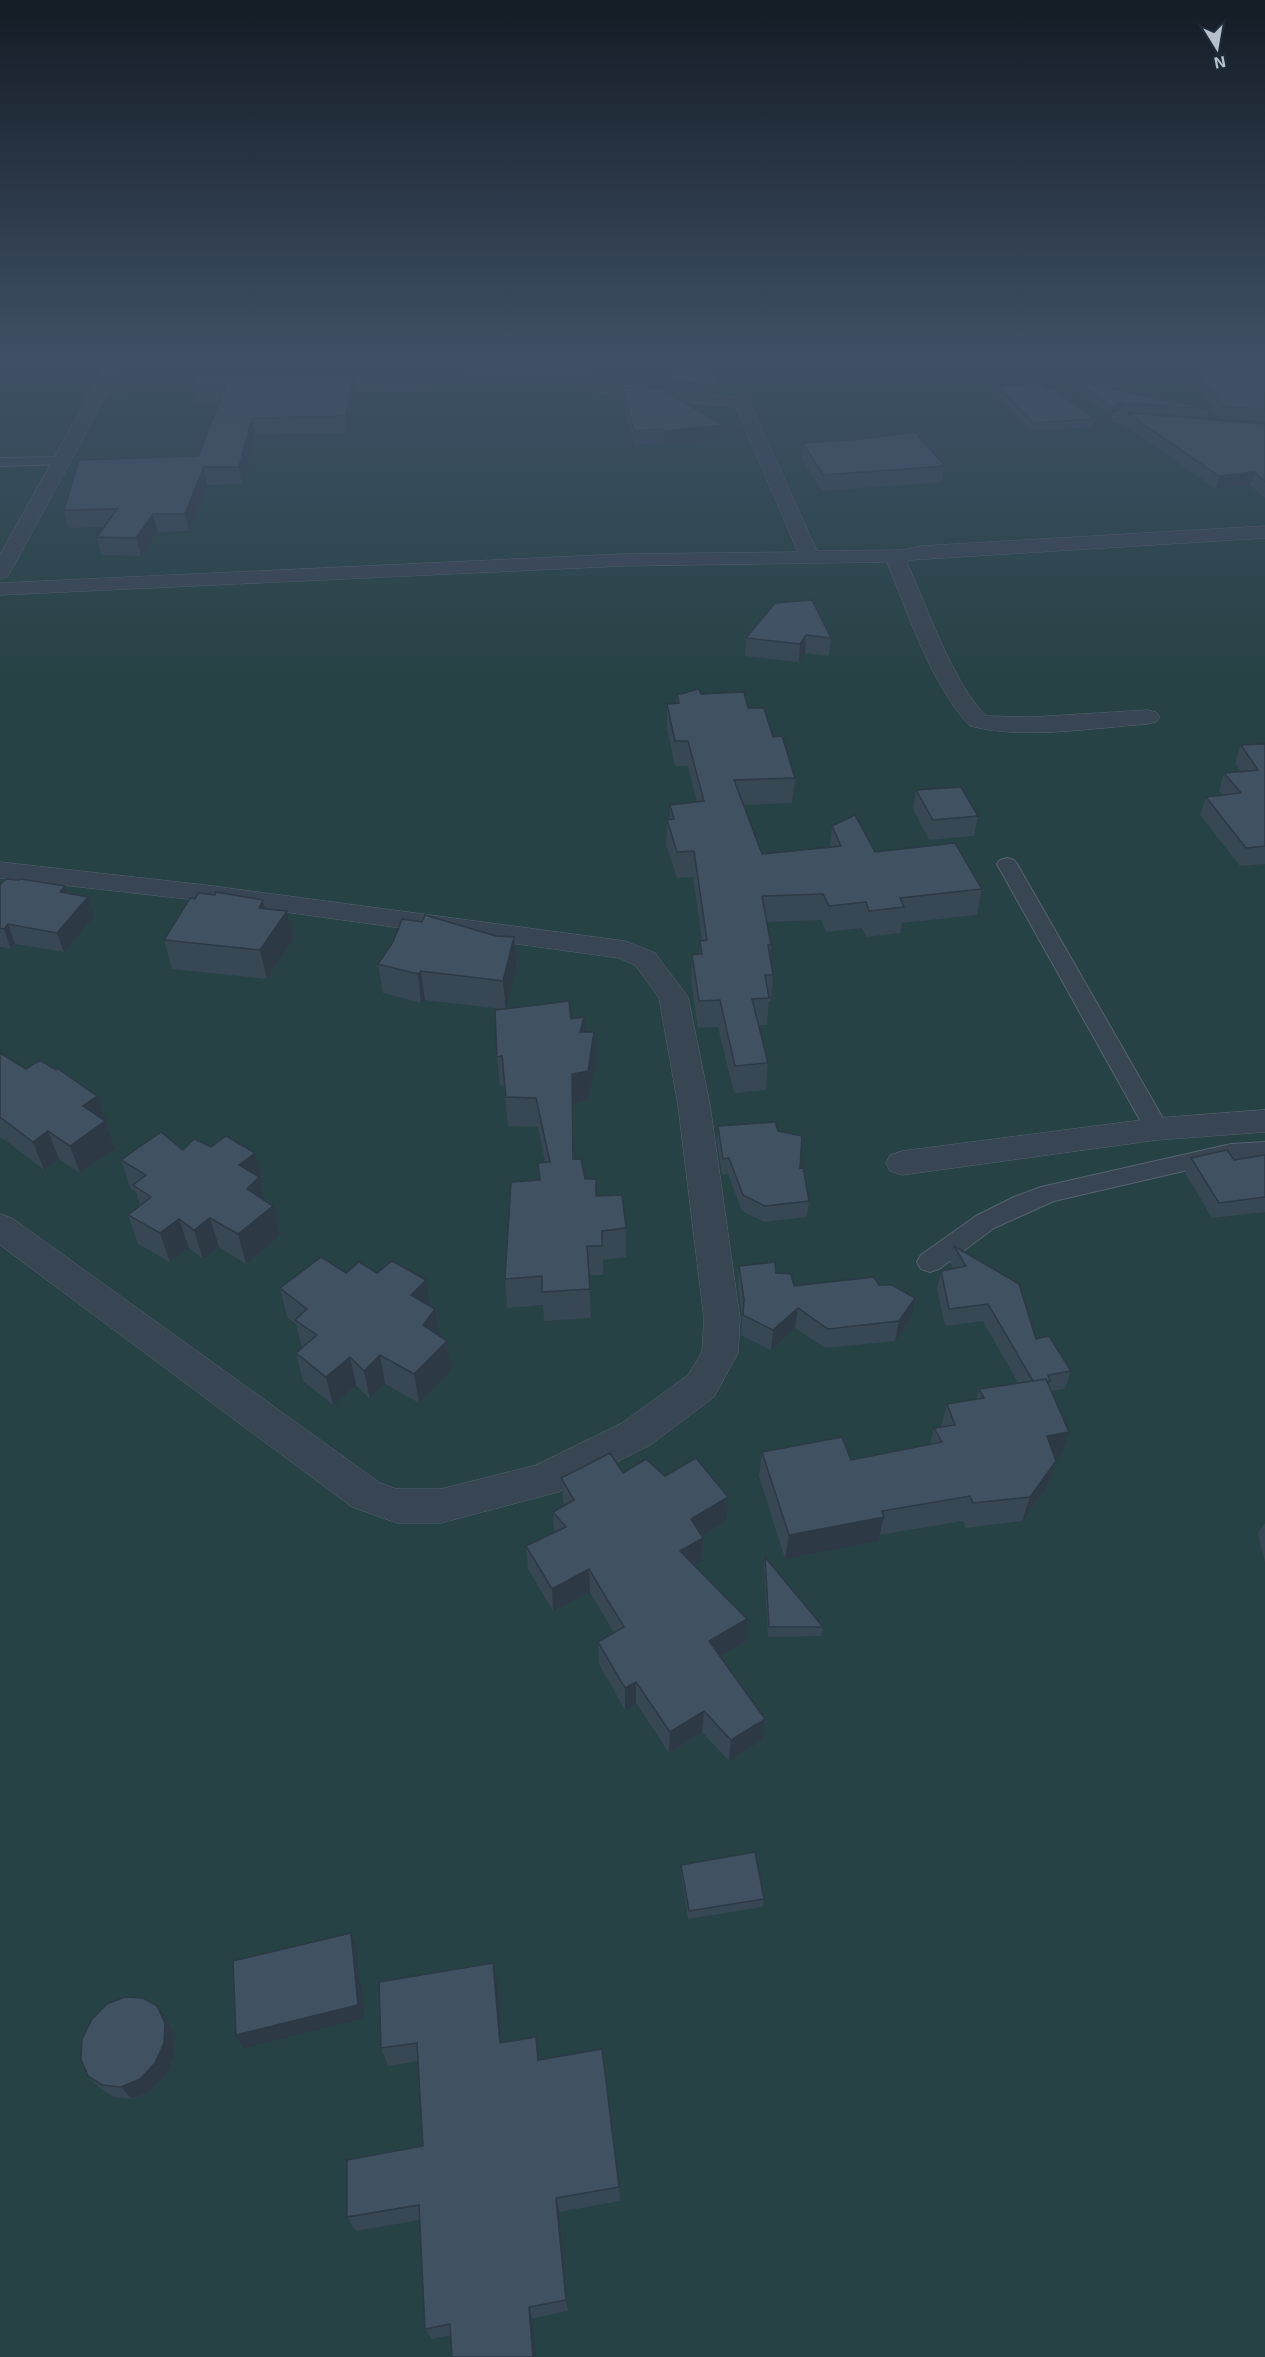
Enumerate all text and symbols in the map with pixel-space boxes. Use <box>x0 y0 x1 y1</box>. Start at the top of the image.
north arrow <box>1187 18 1247 78</box>
text: N <box>1212 53 1227 74</box>

